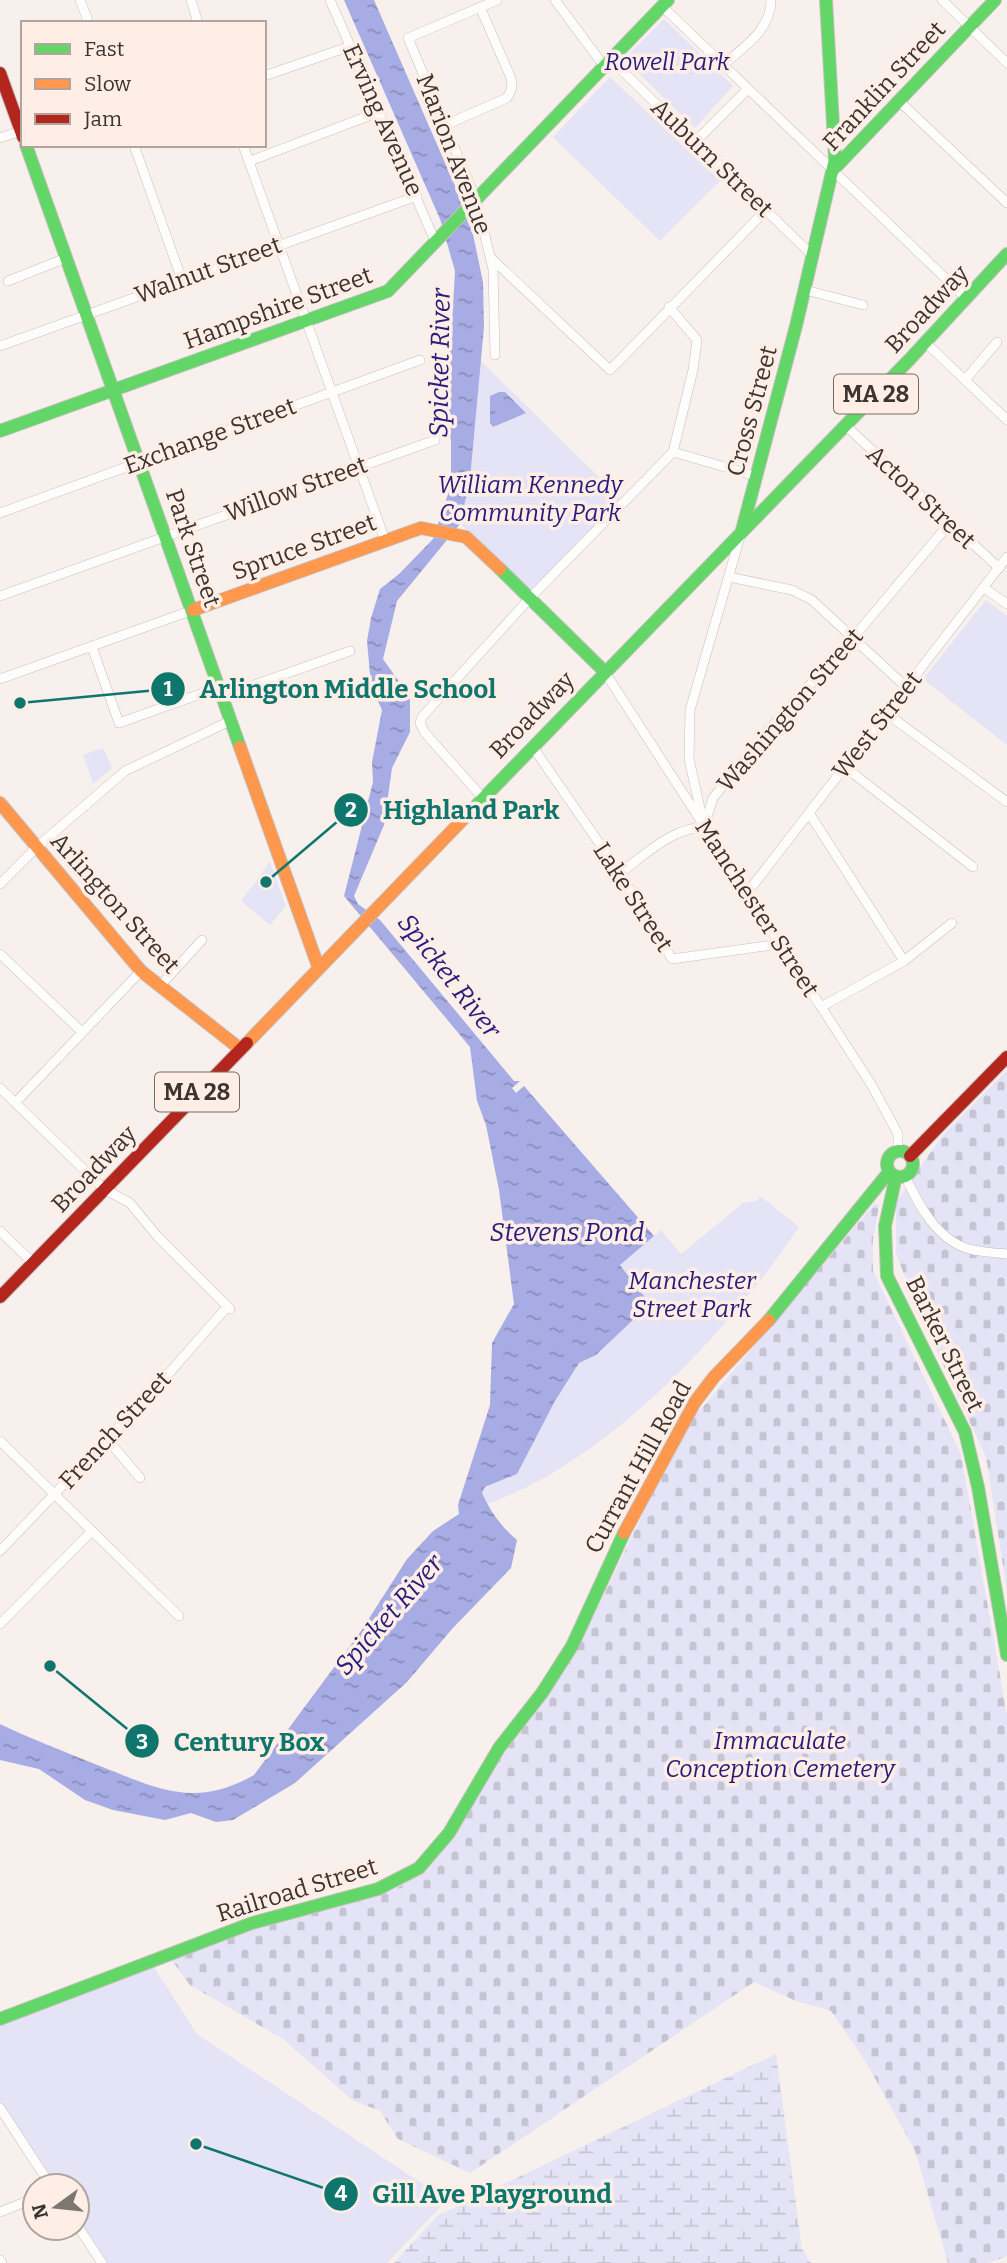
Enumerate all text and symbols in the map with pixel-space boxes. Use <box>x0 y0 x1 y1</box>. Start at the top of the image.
street label: Franklin Street <box>817 15 951 156</box>
legend <box>21 21 266 147</box>
text: Fast <box>84 36 125 62</box>
street label: Erving Avenue <box>337 40 429 200</box>
park label: Rowell Park <box>604 48 731 76</box>
street label: Marion Avenue <box>411 70 497 238</box>
text: Slow <box>84 71 131 97</box>
street label: Auburn Street <box>645 93 779 223</box>
text: Jam <box>83 106 122 132</box>
street label: Walnut Street <box>131 230 285 309</box>
street label: Broadway <box>879 259 975 359</box>
street label: Hampshire Street <box>180 261 376 355</box>
water label: Spicket River <box>423 287 457 438</box>
street label: Cross Street <box>721 342 783 479</box>
road number: MA 28 <box>834 374 918 414</box>
street label: Exchange Street <box>120 392 300 480</box>
street label: Acton Street <box>861 440 981 555</box>
street label: Willow Street <box>221 450 371 528</box>
park label: William Kennedy Community Park <box>438 471 624 527</box>
street label: Park Street <box>160 485 226 611</box>
street label: Spruce Street <box>228 508 380 586</box>
street label: Washington Street <box>711 622 869 798</box>
callout: Arlington Middle School <box>151 665 510 712</box>
street label: West Street <box>826 665 928 784</box>
street label: Broadway <box>484 666 580 764</box>
text: Arlington Middle School <box>200 674 496 705</box>
text: 1 <box>163 676 173 702</box>
callout: Highland Park <box>334 786 574 833</box>
text: Highland Park <box>383 795 560 826</box>
text: 2 <box>345 797 357 823</box>
street label: Manchester Street <box>689 814 825 1002</box>
street label: Arlington Street <box>45 827 186 979</box>
street label: Lake Street <box>587 837 679 957</box>
water label: Spicket River <box>391 908 508 1045</box>
road number: MA 28 <box>155 1072 239 1112</box>
street label: Broadway <box>46 1120 142 1218</box>
water label: Stevens Pond <box>489 1217 645 1248</box>
park label: Manchester Street Park <box>628 1267 757 1323</box>
street label: Barker Street <box>900 1272 990 1417</box>
street label: French Street <box>53 1365 177 1495</box>
street label: Currant Hill Road <box>579 1376 697 1558</box>
water label: Spicket River <box>328 1548 451 1681</box>
callout: Century Box <box>124 1718 339 1765</box>
text: Century Box <box>173 1727 325 1758</box>
park label: Immaculate Conception Cemetery <box>665 1727 897 1783</box>
text: 3 <box>136 1729 148 1755</box>
street label: Railroad Street <box>213 1852 381 1928</box>
callout: Gill Ave Playground <box>323 2170 626 2217</box>
north arrow <box>21 2172 91 2242</box>
text: Gill Ave Playground <box>372 2179 612 2210</box>
text: 4 <box>335 2181 348 2207</box>
text: N <box>27 2201 53 2221</box>

